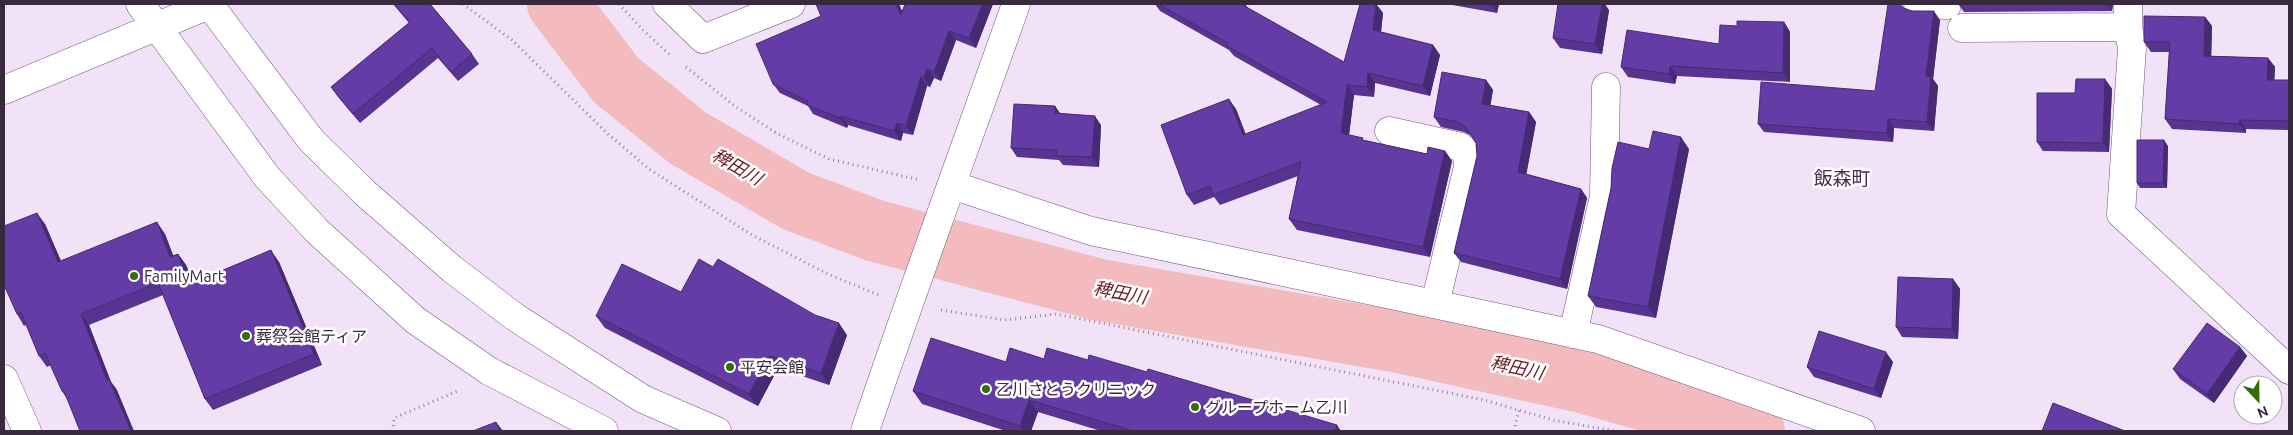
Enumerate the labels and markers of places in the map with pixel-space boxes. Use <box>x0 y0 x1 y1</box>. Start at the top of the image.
place label: FamilyMart <box>144 267 225 285</box>
marker: FamilyMart <box>128 270 140 282</box>
place label: 葬祭会館ティア <box>256 327 367 345</box>
marker: 葬祭会館ティア <box>240 330 252 342</box>
place label: 平安会館 <box>740 358 804 376</box>
marker: 平安会館 <box>724 361 736 373</box>
place label: 乙川さとうクリニック <box>996 380 1156 398</box>
marker: 乙川さとうクリニック <box>980 383 992 395</box>
place label: グループホーム乙川 <box>1205 398 1348 416</box>
marker: グループホーム乙川 <box>1189 401 1201 413</box>

